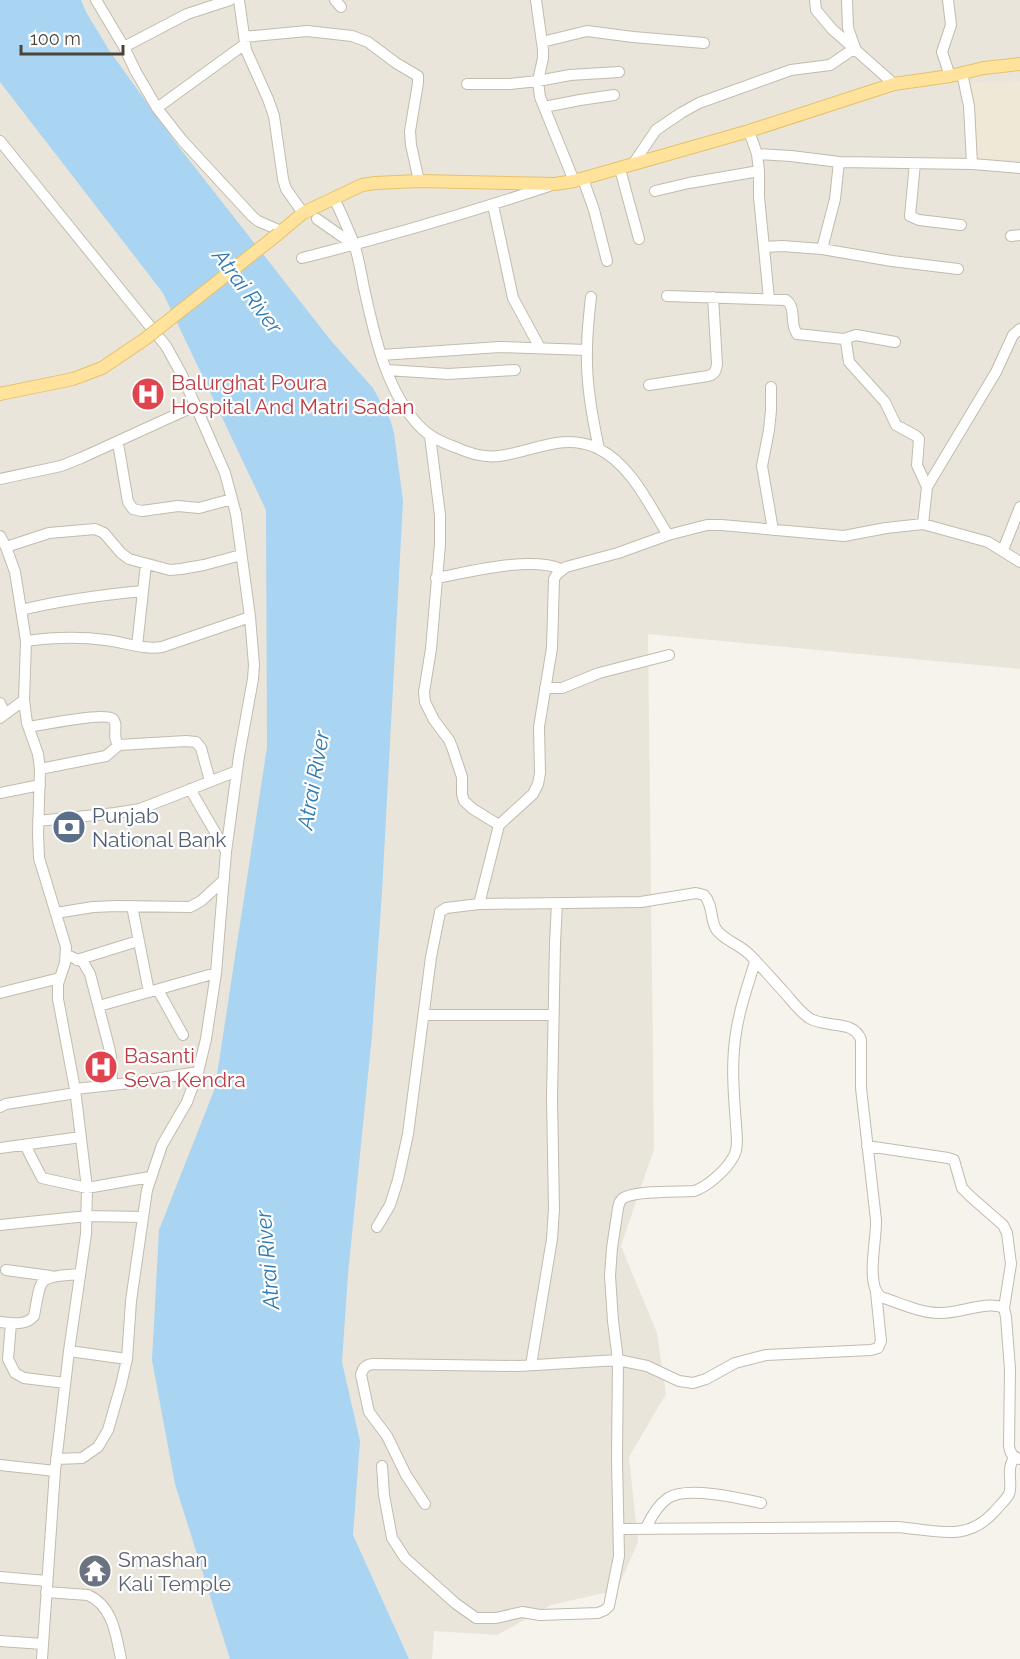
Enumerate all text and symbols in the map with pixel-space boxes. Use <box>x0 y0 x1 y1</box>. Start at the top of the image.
scale bar <box>21 18 123 56</box>
text: 100 m <box>30 28 81 49</box>
water label: Atrai River <box>207 243 289 340</box>
place label: Balurghat Poura Hospital And Matri Sadan <box>171 370 415 419</box>
hospital icon: Balurghat Poura Hospital And Matri Sadan <box>130 376 166 412</box>
water label: Atrai River <box>291 727 335 832</box>
place label: Punjab National Bank <box>92 803 227 852</box>
bank icon: Punjab National Bank <box>51 809 87 845</box>
place label: Basanti Seva Kendra <box>124 1043 246 1092</box>
hospital icon: Basanti Seva Kendra <box>83 1049 119 1085</box>
water label: Atrai River <box>250 1208 284 1312</box>
place label: Smashan Kali Temple <box>118 1547 231 1596</box>
temple icon: Smashan Kali Temple <box>77 1553 113 1589</box>

